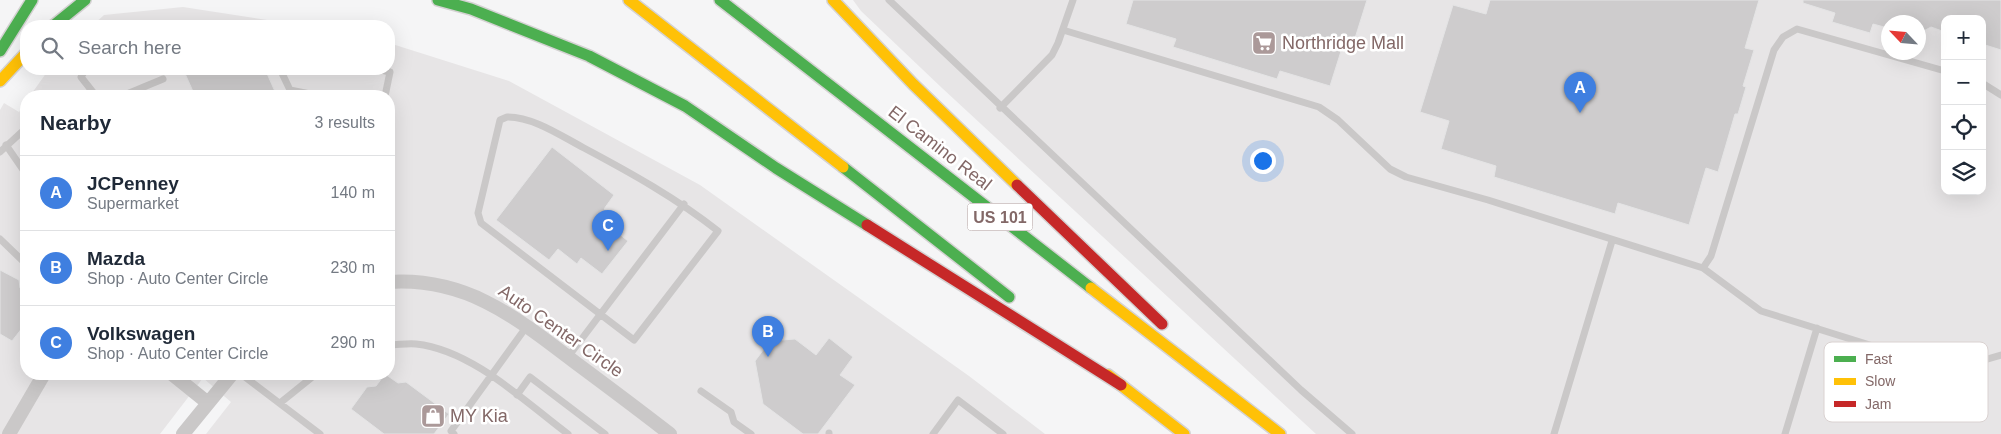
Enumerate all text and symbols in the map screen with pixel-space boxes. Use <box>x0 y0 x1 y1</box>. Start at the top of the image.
north arrow <box>1881 15 1926 60</box>
map controls <box>1941 15 1986 195</box>
button: + <box>1941 15 1986 60</box>
search box <box>20 20 395 75</box>
supermarket icon: Northridge Mall <box>1251 30 1277 56</box>
place label: Northridge Mall <box>1282 33 1404 53</box>
icon: search <box>38 34 66 62</box>
text: Search here <box>78 37 182 58</box>
button: − <box>1941 60 1986 105</box>
pin: A <box>1564 72 1596 113</box>
street label: El Camino Real <box>885 102 995 194</box>
button: locate <box>1941 105 1986 150</box>
text: Nearby <box>40 111 111 134</box>
text: 3 results <box>315 114 375 131</box>
your location <box>1250 148 1276 174</box>
button: layers <box>1941 150 1986 195</box>
text: JCPenney <box>87 173 179 194</box>
text: A <box>50 184 62 201</box>
text: 140 m <box>331 184 375 201</box>
text: Supermarket <box>87 195 179 212</box>
road number: US 101 <box>968 203 1032 230</box>
pin: C <box>592 210 624 251</box>
text: Mazda <box>87 248 145 269</box>
text: B <box>50 259 62 276</box>
text: 230 m <box>331 259 375 276</box>
text: Shop · Auto Center Circle <box>87 270 268 287</box>
street label: Auto Center Circle <box>495 281 627 381</box>
pin: B <box>752 316 784 357</box>
text: Volkswagen <box>87 323 195 344</box>
text: C <box>50 334 62 351</box>
text: 290 m <box>331 334 375 351</box>
legend <box>1824 342 1988 422</box>
text: Shop · Auto Center Circle <box>87 345 268 362</box>
text: Fast <box>1865 351 1892 367</box>
text: Slow <box>1865 373 1896 389</box>
text: Jam <box>1865 396 1891 412</box>
shop icon: MY Kia <box>420 403 446 429</box>
place label: MY Kia <box>450 406 509 426</box>

